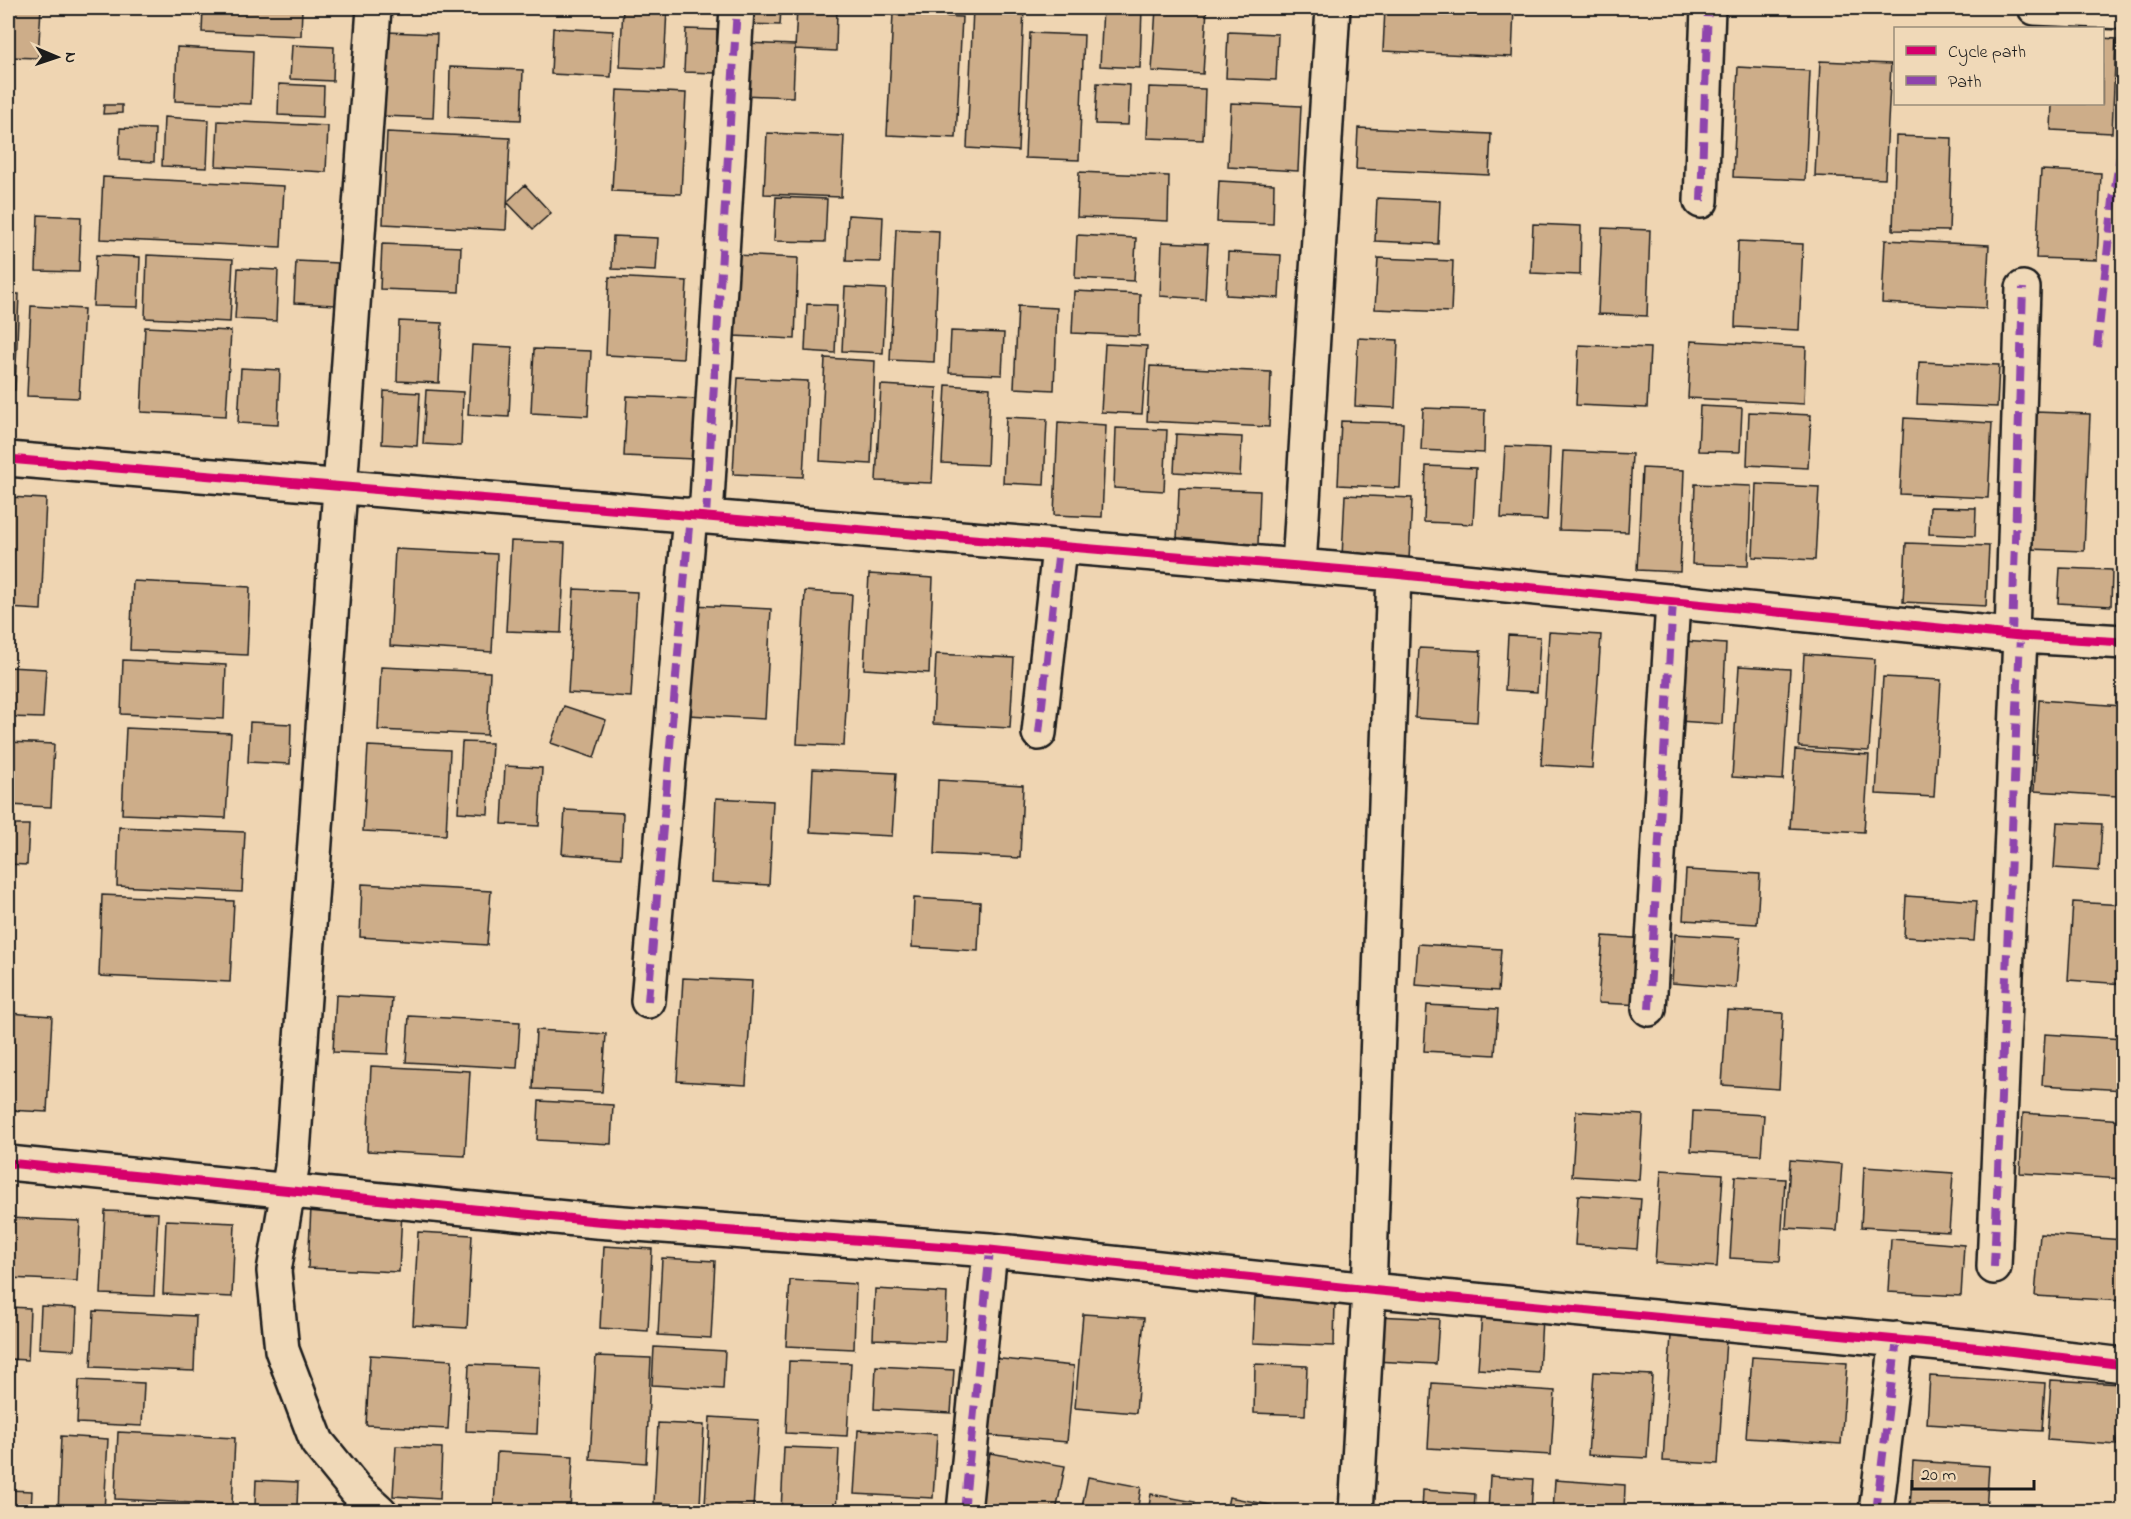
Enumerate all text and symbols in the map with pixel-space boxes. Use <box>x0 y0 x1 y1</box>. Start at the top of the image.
north arrow <box>27 27 87 87</box>
legend <box>1894 27 2104 105</box>
text: Cycle path <box>1948 40 2026 66</box>
text: N <box>58 52 82 63</box>
text: Path <box>1948 70 1982 96</box>
scale bar <box>1912 1453 2034 1491</box>
text: 20 m <box>1921 1463 1956 1489</box>

